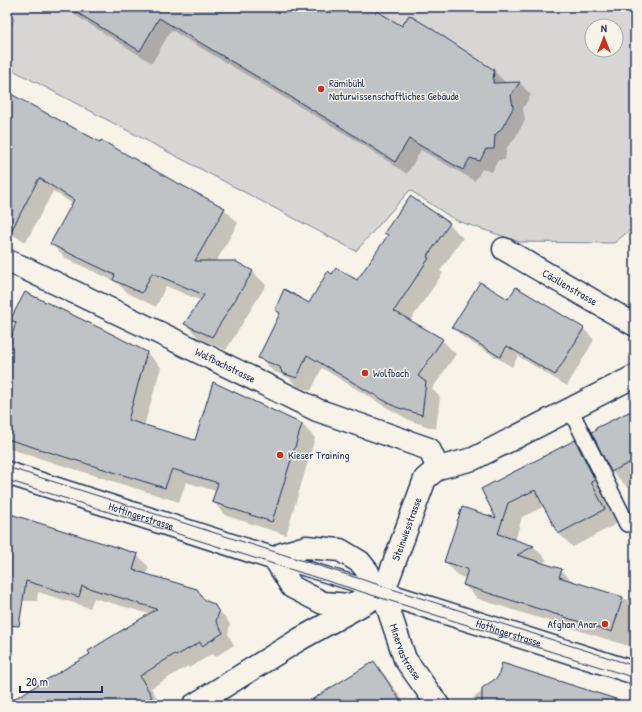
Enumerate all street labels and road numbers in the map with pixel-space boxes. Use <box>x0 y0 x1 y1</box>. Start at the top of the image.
street label: Cäcilienstrasse <box>540 266 600 309</box>
street label: Wolfbachstrasse <box>193 344 258 386</box>
street label: Steinwiesstrasse <box>389 495 425 563</box>
street label: Hottingerstrasse <box>107 499 176 533</box>
street label: Hottingerstrasse <box>474 616 544 650</box>
street label: Minervastrasse <box>387 622 425 683</box>

